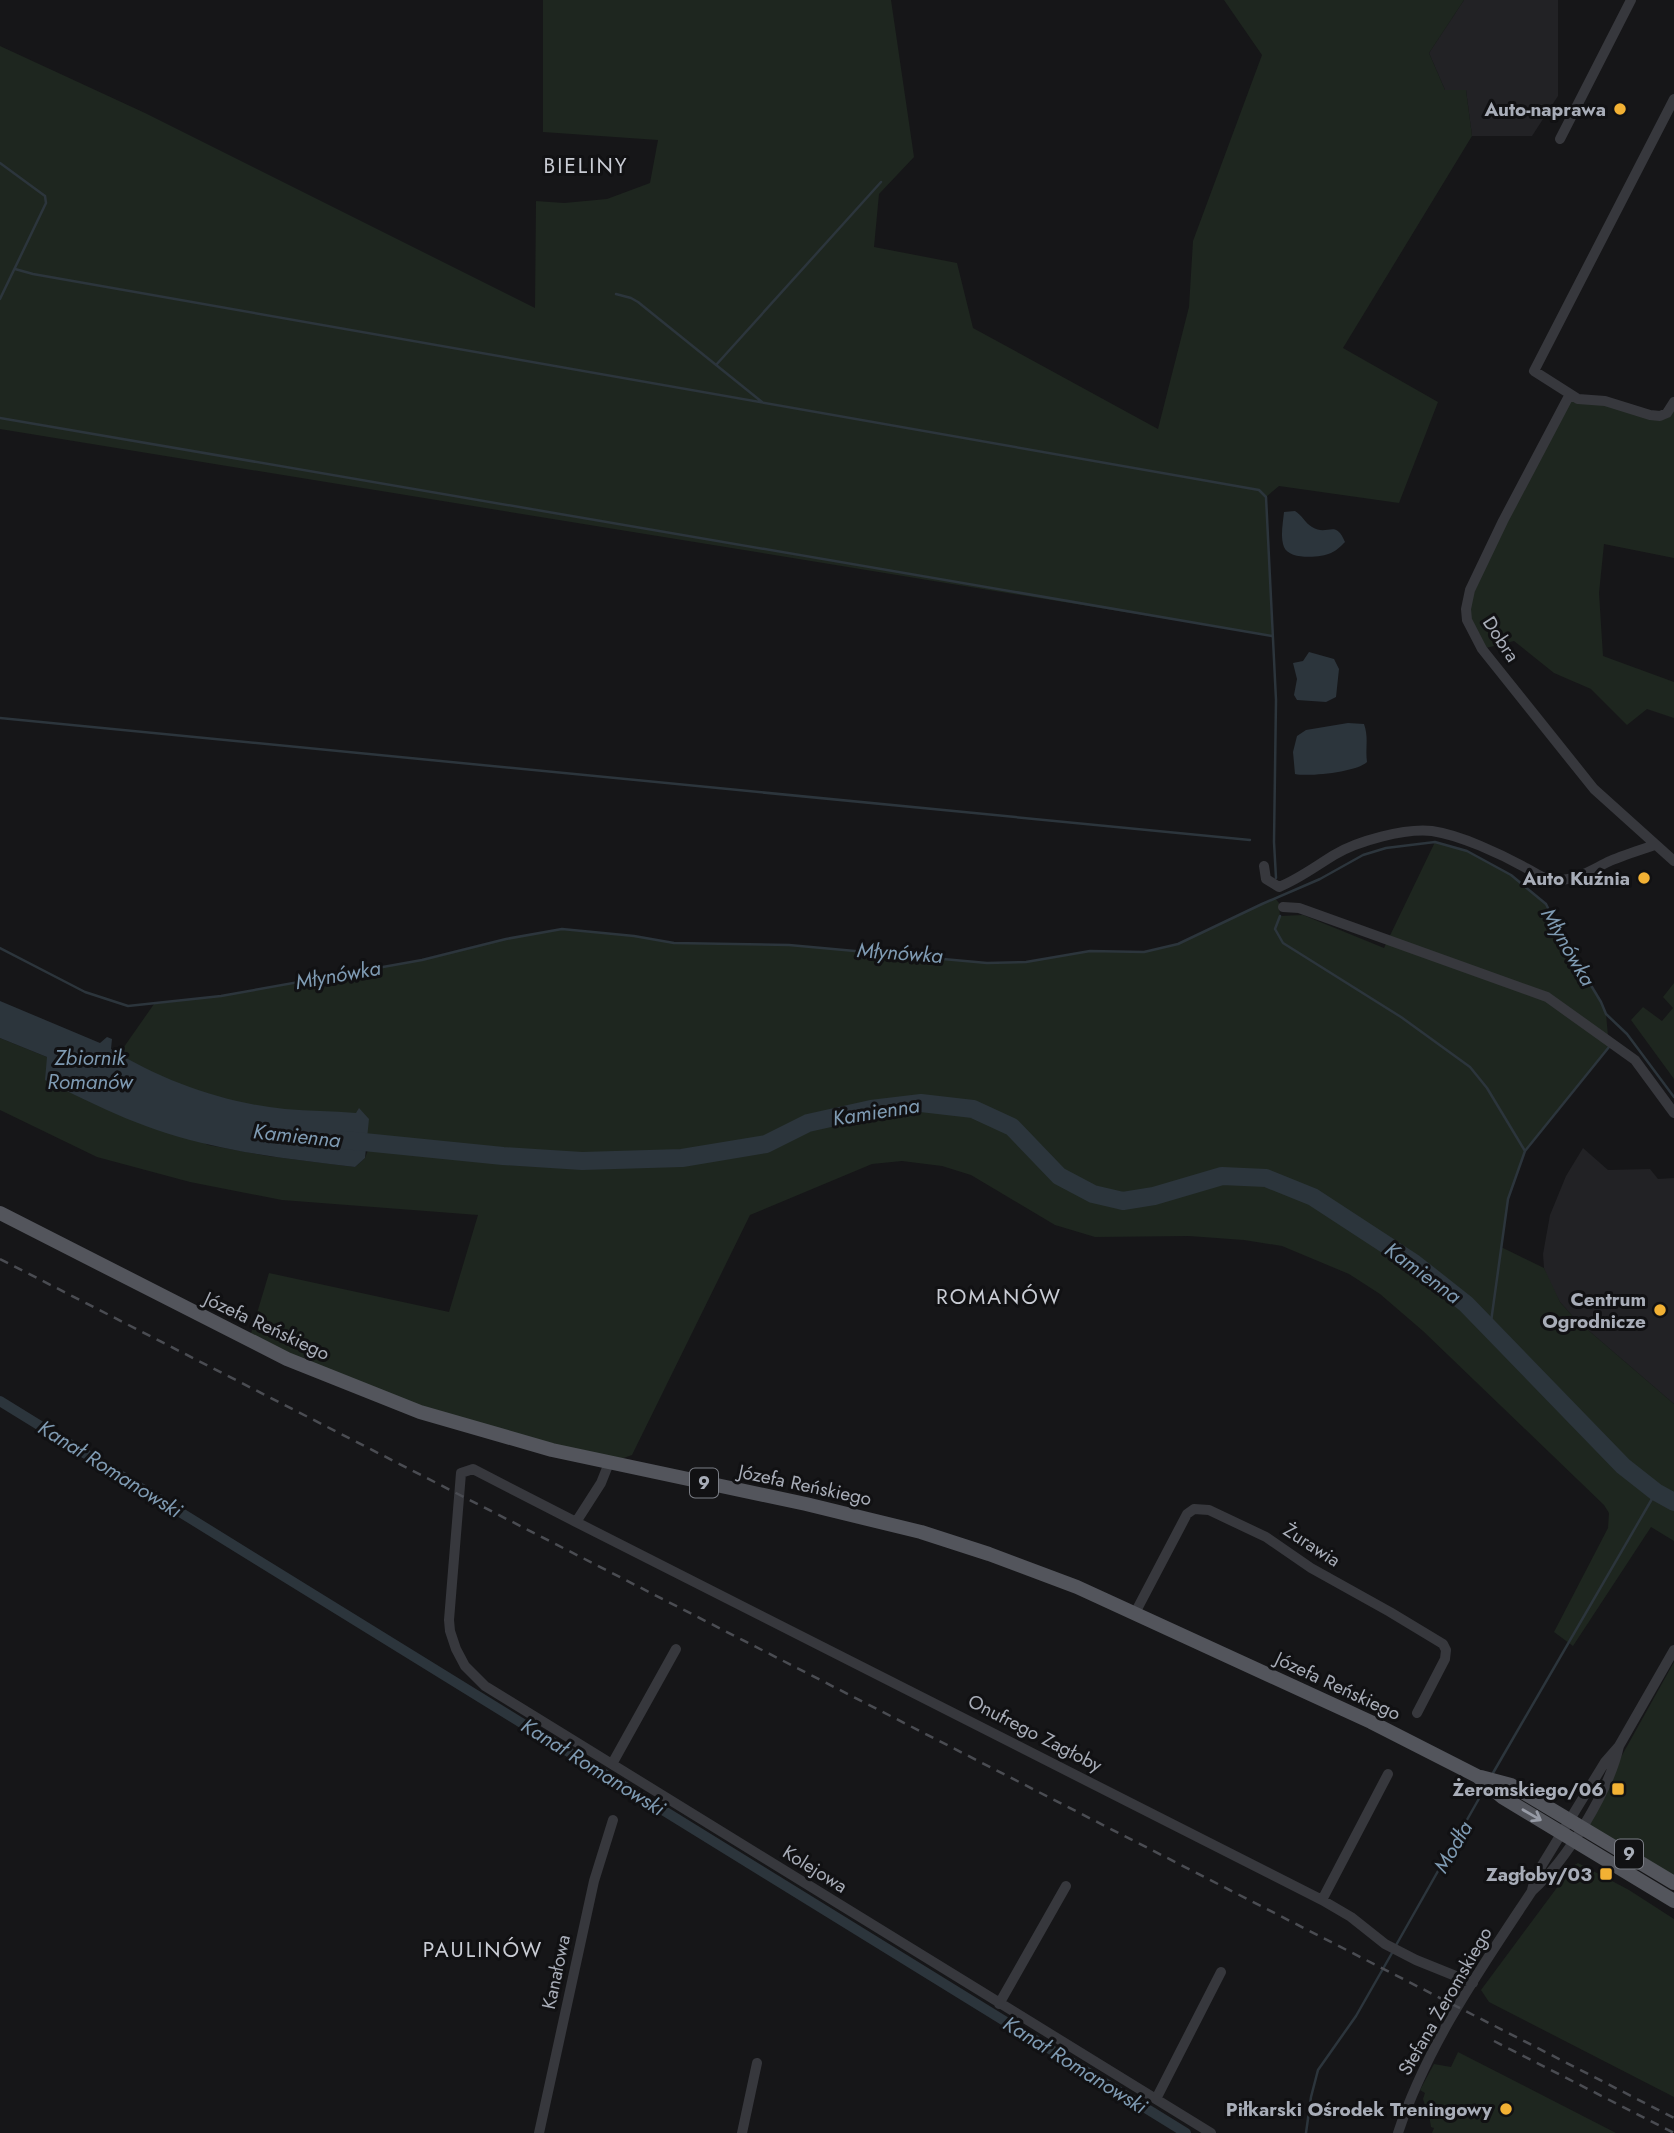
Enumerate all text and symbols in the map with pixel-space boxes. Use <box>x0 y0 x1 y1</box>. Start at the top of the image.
place label: Auto-naprawa <box>1483 96 1606 123</box>
marker: Auto-naprawa <box>1612 101 1628 117</box>
district label: BIELINY <box>543 151 629 181</box>
street label: Dobra <box>1476 611 1526 667</box>
place label: Auto Kuźnia <box>1522 865 1630 892</box>
marker: Auto Kuźnia <box>1636 870 1652 886</box>
water label: Młynówka <box>1533 902 1603 992</box>
water label: Młynówka <box>856 935 944 971</box>
water label: Młynówka <box>293 953 383 997</box>
water label: Zbiornik Romanów <box>47 1043 134 1097</box>
water label: Kamienna <box>830 1090 922 1134</box>
water label: Kamienna <box>252 1116 343 1156</box>
water label: Kamienna <box>1379 1235 1468 1311</box>
district label: ROMANÓW <box>936 1282 1062 1312</box>
street label: Józefa Reńskiego <box>197 1284 334 1367</box>
place label: Centrum Ogrodnicze <box>1542 1286 1646 1335</box>
marker: Centrum Ogrodnicze <box>1652 1302 1668 1318</box>
water label: Kanał Romanowski <box>32 1413 188 1526</box>
street label: Józefa Reńskiego <box>733 1457 874 1512</box>
road number: 9 <box>690 1468 718 1498</box>
street label: Żurawia <box>1278 1517 1346 1573</box>
street label: Józefa Reńskiego <box>1268 1644 1405 1727</box>
street label: Onufrego Zagłoby <box>963 1688 1107 1779</box>
water label: Kanał Romanowski <box>515 1711 671 1824</box>
place label: Żeromskiego/06 <box>1453 1776 1604 1803</box>
marker: Żeromskiego/06 <box>1610 1781 1626 1797</box>
one-way arrow <box>1522 1808 1542 1822</box>
water label: Modła <box>1426 1815 1480 1879</box>
street label: Kolejowa <box>777 1839 853 1899</box>
road number: 9 <box>1615 1840 1643 1868</box>
place label: Zagłoby/03 <box>1486 1861 1592 1888</box>
marker: Zagłoby/03 <box>1598 1866 1614 1882</box>
street label: Stefana Żeromskiego <box>1391 1922 1499 2080</box>
street label: Kanałowa <box>535 1932 577 2012</box>
district label: PAULINÓW <box>423 1935 543 1965</box>
water label: Kanał Romanowski <box>997 2009 1153 2122</box>
place label: Piłkarski Ośrodek Treningowy <box>1226 2096 1493 2123</box>
marker: Piłkarski Ośrodek Treningowy <box>1498 2101 1514 2117</box>

